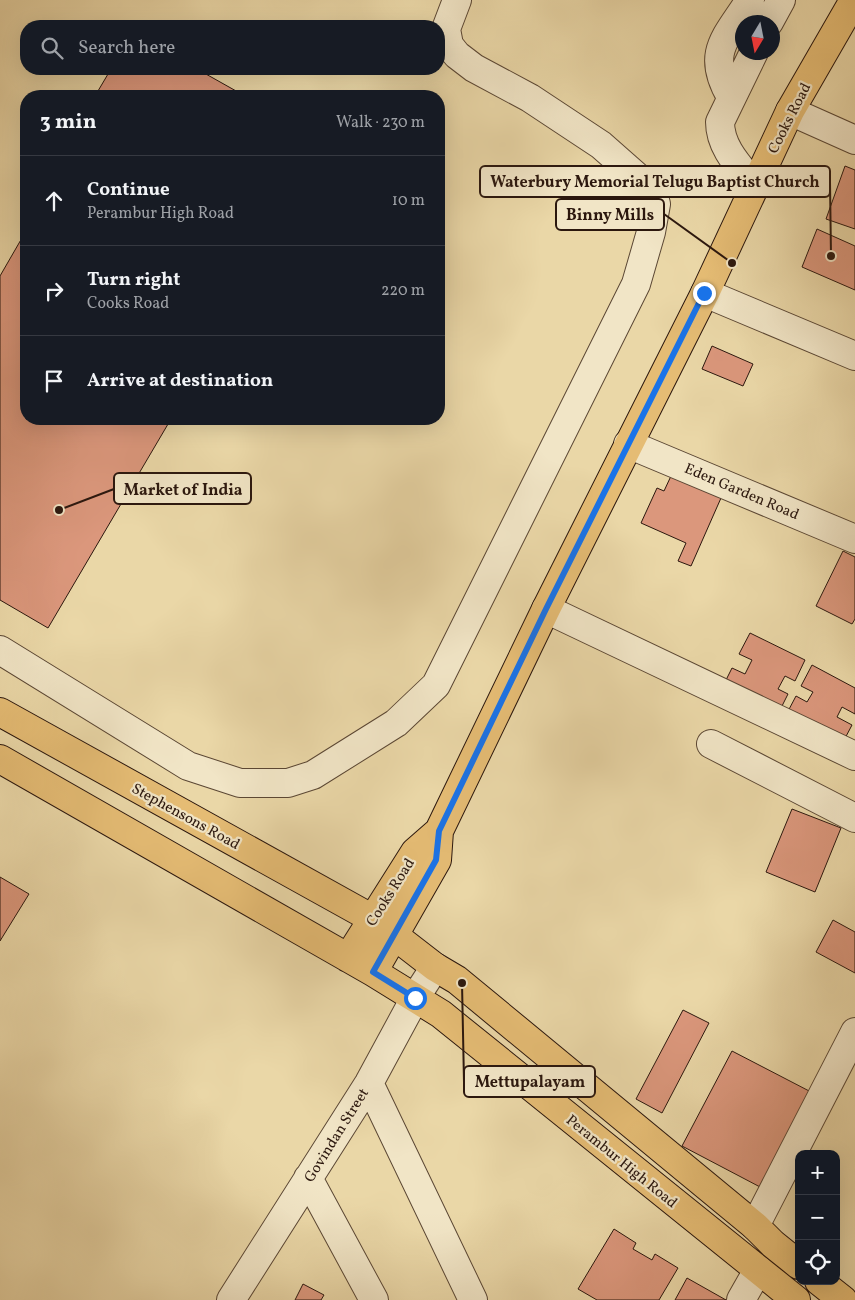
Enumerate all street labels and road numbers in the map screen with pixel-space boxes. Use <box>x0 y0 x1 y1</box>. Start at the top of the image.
street label: Cooks Road <box>763 80 817 158</box>
street label: Eden Garden Road <box>681 459 802 526</box>
street label: Stephensons Road <box>127 779 243 856</box>
street label: Cooks Road <box>362 855 421 931</box>
street label: Govindan Street <box>300 1085 375 1187</box>
street label: Perambur High Road <box>561 1111 681 1214</box>

